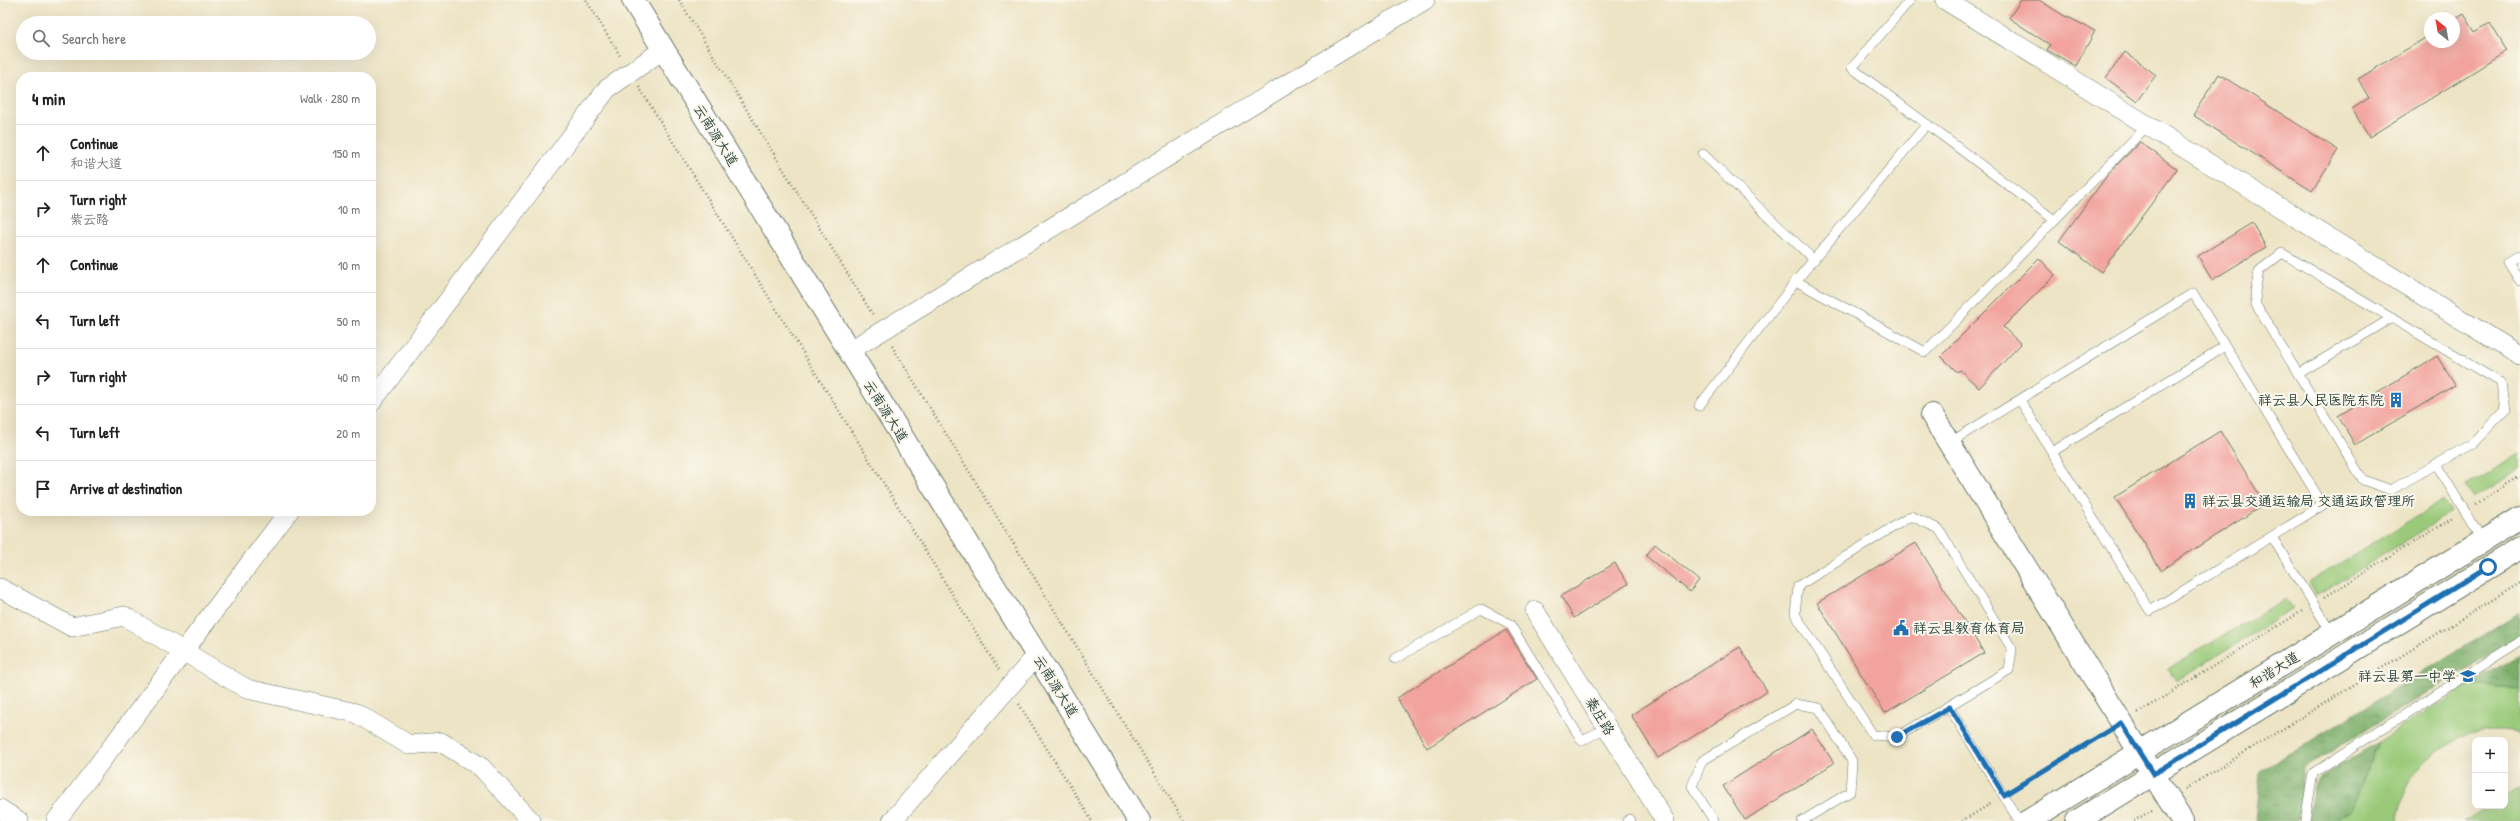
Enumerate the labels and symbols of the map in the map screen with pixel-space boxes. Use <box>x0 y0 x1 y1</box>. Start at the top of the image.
north arrow <box>2424 12 2460 48</box>
street label: 云南源大道 <box>690 100 743 169</box>
street label: 云南源大道 <box>860 376 913 445</box>
place label: 祥云县人民医院东院 <box>2258 390 2384 409</box>
building icon: 祥云县人民医院东院 <box>2387 391 2405 409</box>
place label: 祥云县交通运输局 交通运政管理所 <box>2202 491 2415 510</box>
building icon: 祥云县交通运输局 交通运政管理所 <box>2181 492 2199 510</box>
route start <box>2479 558 2497 576</box>
place label: 祥云县教育体育局 <box>1913 618 2025 637</box>
public building icon: 祥云县教育体育局 <box>1892 619 1910 637</box>
street label: 和谐大道 <box>2245 647 2303 692</box>
street label: 云南源大道 <box>1030 651 1083 720</box>
place label: 祥云县第一中学 <box>2358 666 2456 685</box>
school or university icon: 祥云县第一中学 <box>2459 667 2477 685</box>
street label: 秦庄路 <box>1581 693 1620 739</box>
route end <box>1888 728 1906 746</box>

